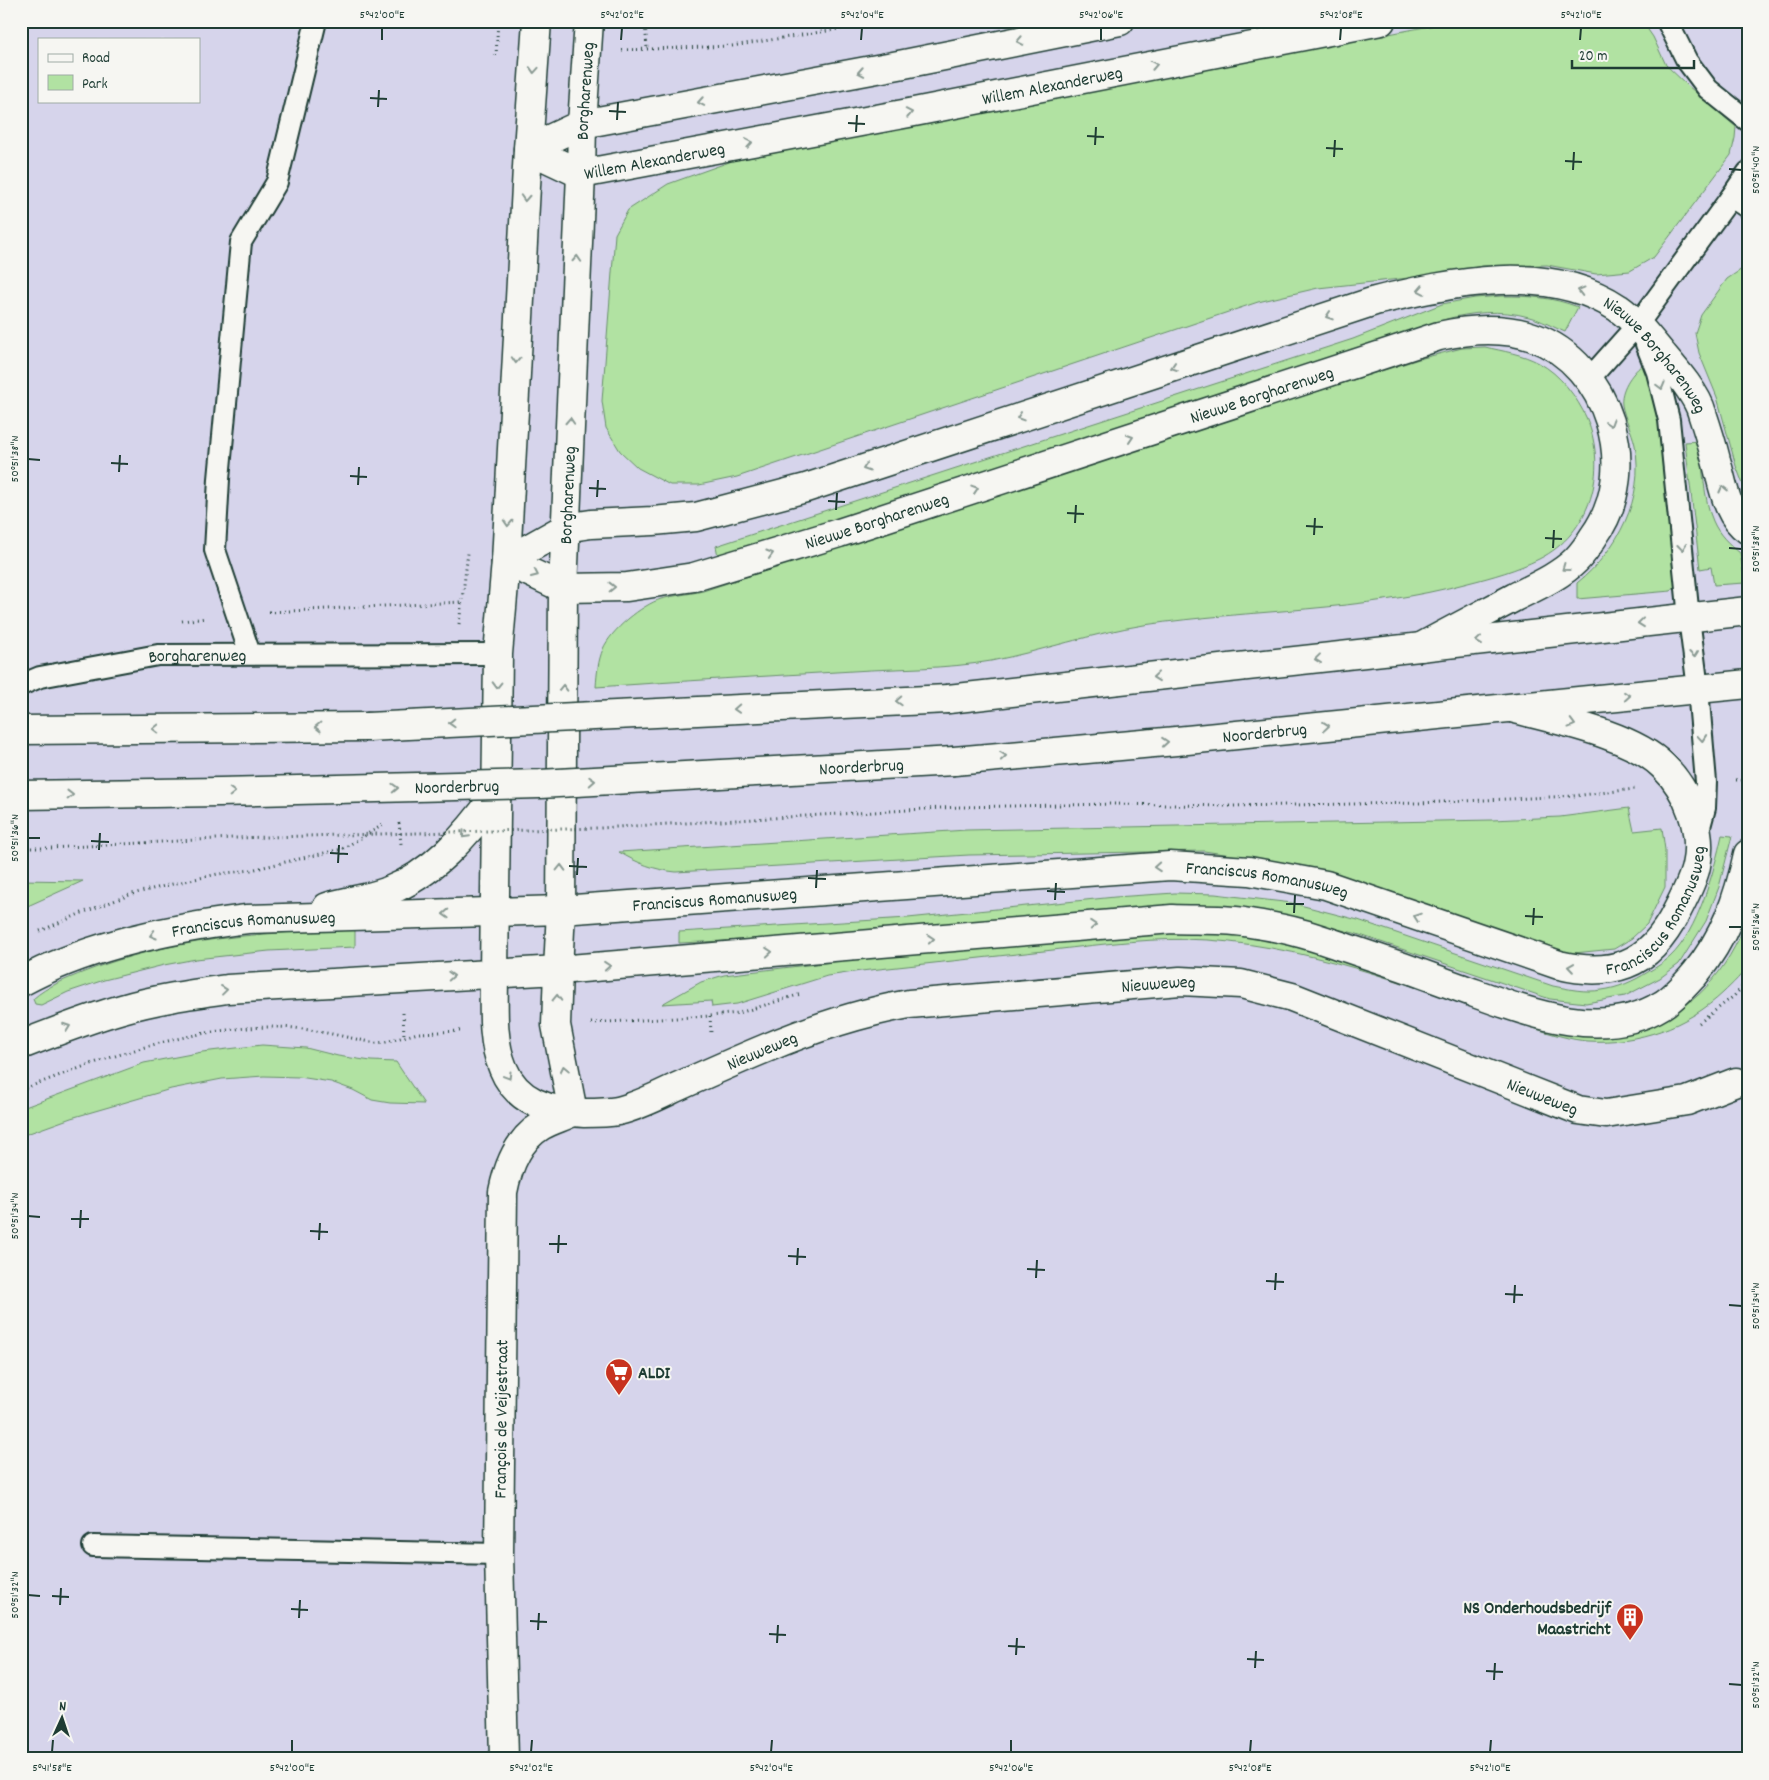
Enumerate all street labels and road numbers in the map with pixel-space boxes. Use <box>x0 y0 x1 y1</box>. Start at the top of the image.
street label: Borgharenweg <box>572 41 603 140</box>
street label: Willem Alexanderweg <box>980 62 1125 113</box>
street label: Willem Alexanderweg <box>582 137 727 188</box>
street label: Nieuwe Borgharenweg <box>1598 292 1711 418</box>
street label: Nieuwe Borgharenweg <box>1187 361 1337 432</box>
street label: Borgharenweg <box>555 446 584 545</box>
street label: Nieuwe Borgharenweg <box>802 488 953 558</box>
street label: Borgharenweg <box>147 645 247 672</box>
street label: Noorderbrug <box>1221 718 1308 751</box>
street label: Noorderbrug <box>818 754 905 783</box>
street label: Noorderbrug <box>414 775 500 802</box>
street label: Franciscus Romanusweg <box>1604 846 1713 984</box>
street label: Franciscus Romanusweg <box>1185 857 1352 907</box>
street label: Franciscus Romanusweg <box>631 883 798 920</box>
street label: Franciscus Romanusweg <box>170 906 336 946</box>
street label: Nieuweweg <box>1120 971 1196 1001</box>
street label: Nieuweweg <box>723 1027 802 1078</box>
street label: Nieuweweg <box>1502 1073 1581 1124</box>
street label: François de Veijestraat <box>490 1339 516 1499</box>

